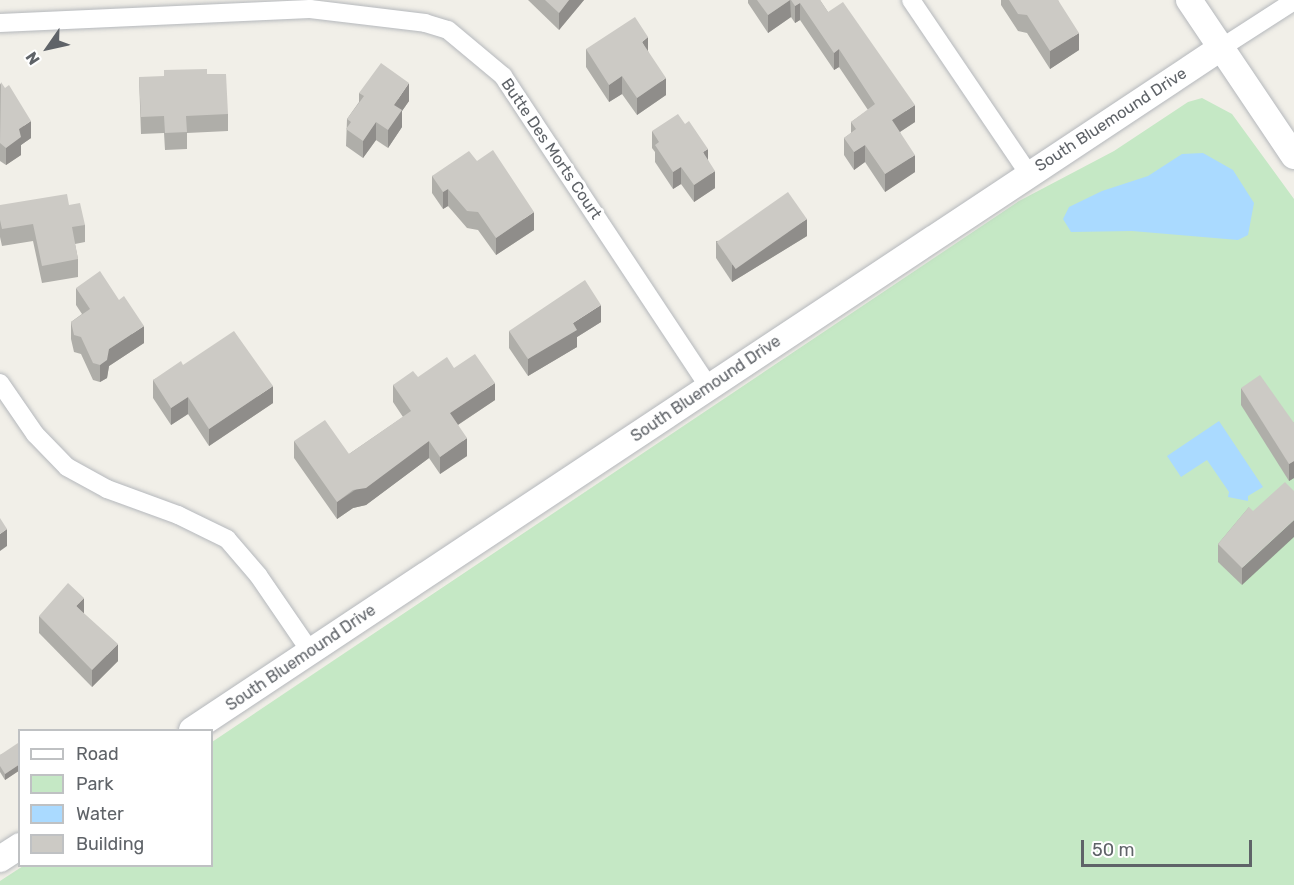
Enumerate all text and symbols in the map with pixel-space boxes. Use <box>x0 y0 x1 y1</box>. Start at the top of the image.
north arrow <box>18 18 78 78</box>
text: N <box>22 48 44 68</box>
street label: South Bluemound Drive <box>1032 64 1190 176</box>
street label: Butte Des Morts Court <box>497 75 605 223</box>
street label: South Bluemound Drive <box>627 332 785 446</box>
street label: South Bluemound Drive <box>222 601 380 715</box>
legend <box>18 729 213 867</box>
text: Road <box>76 743 119 765</box>
text: Park <box>76 773 113 795</box>
text: Water <box>76 803 124 825</box>
scale bar <box>1084 828 1255 866</box>
text: Building <box>76 833 144 855</box>
text: 50 m <box>1092 839 1135 861</box>

